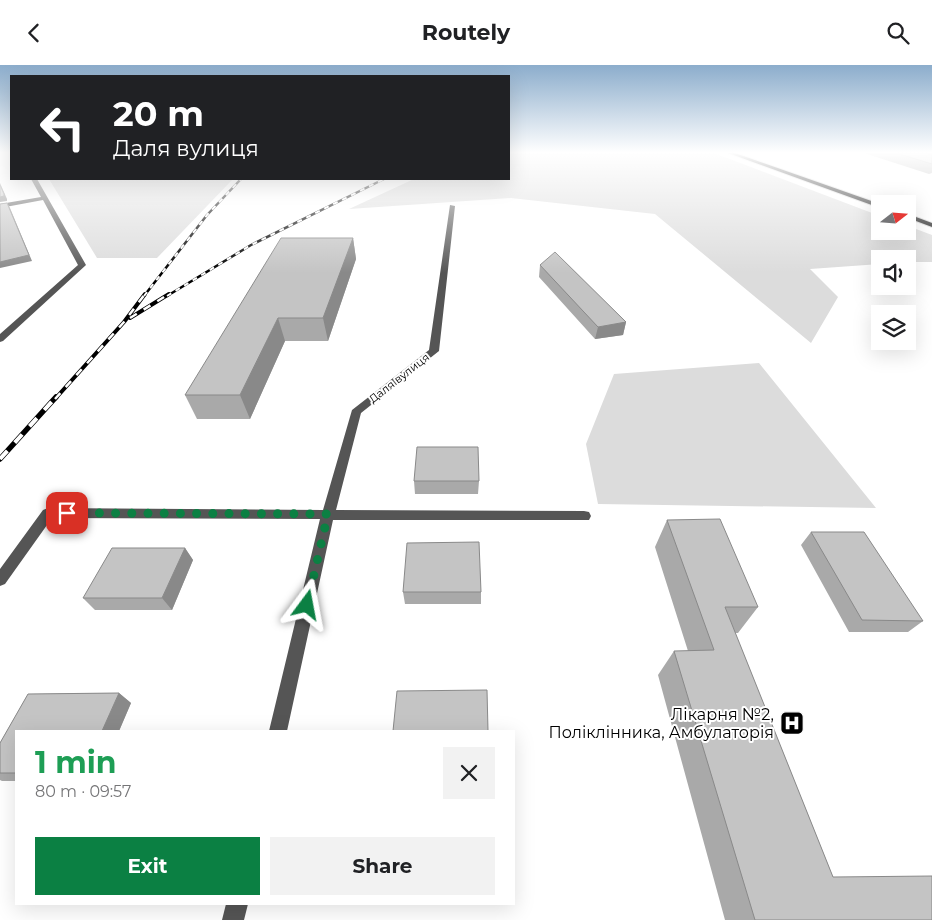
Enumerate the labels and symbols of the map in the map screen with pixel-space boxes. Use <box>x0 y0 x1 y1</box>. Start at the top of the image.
north arrow <box>871 195 916 240</box>
street label: Даля вулиця <box>366 350 432 406</box>
pin <box>46 492 88 534</box>
position arrow <box>280 578 332 630</box>
place label: Лікарня №2, Поліклінника, Амбулаторія <box>549 705 774 742</box>
hospital icon: Лікарня №2, Поліклінника, Амбулаторія <box>779 710 805 736</box>

